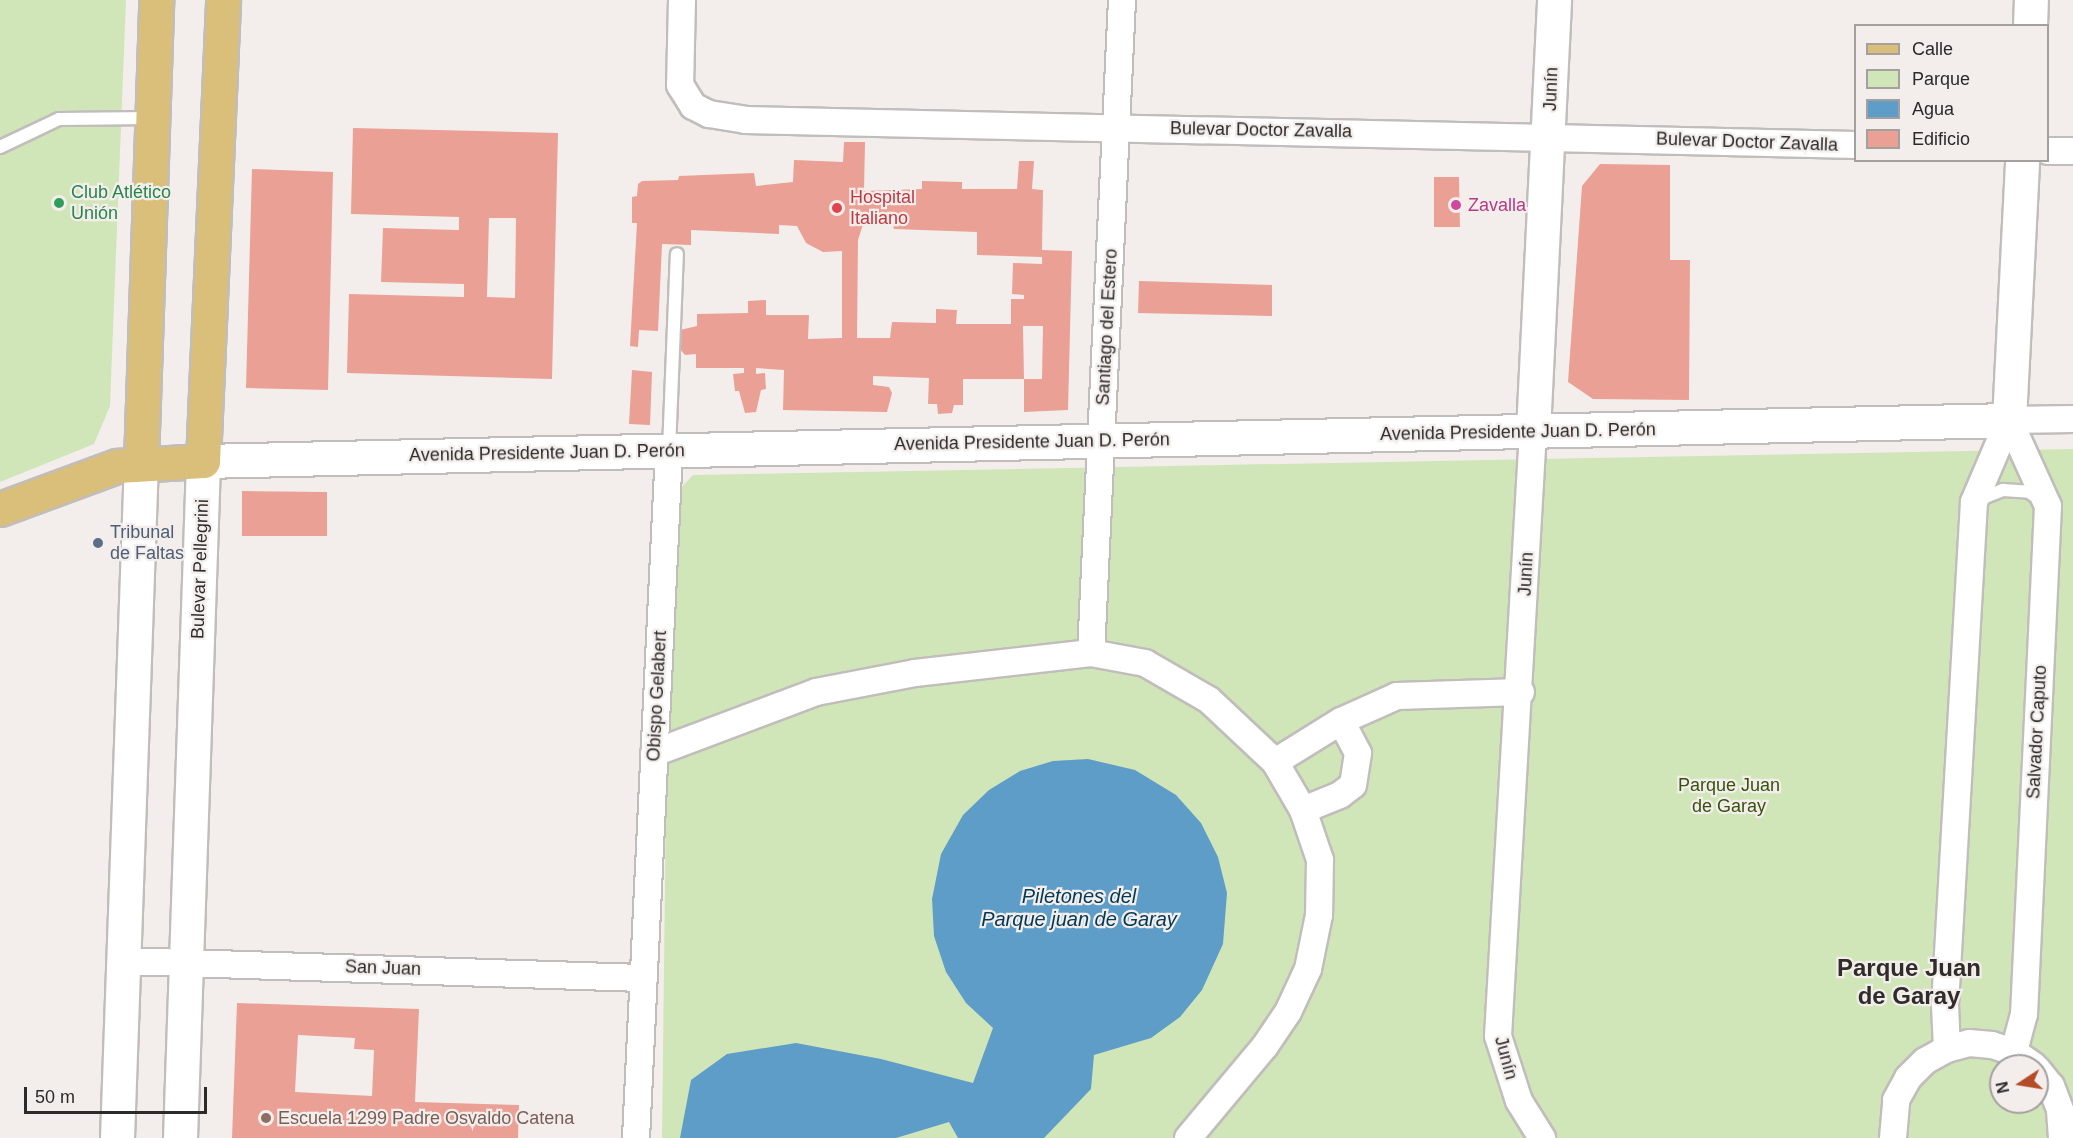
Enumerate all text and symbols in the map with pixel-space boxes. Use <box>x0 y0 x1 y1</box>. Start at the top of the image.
legend <box>1854 24 2049 162</box>
text: Calle <box>1912 39 1953 59</box>
street label: Junín <box>1539 67 1563 111</box>
text: Parque <box>1912 69 1970 89</box>
text: Agua <box>1912 99 1954 119</box>
street label: Bulevar Doctor Zavalla <box>1170 118 1352 142</box>
street label: Bulevar Doctor Zavalla <box>1656 128 1838 156</box>
text: Edificio <box>1912 129 1970 149</box>
place label: Club Atlético Unión <box>71 182 172 224</box>
place label: Hospital Italiano <box>850 187 915 230</box>
place label: Zavalla <box>1468 194 1526 216</box>
marker: Club Atlético Unión <box>52 196 66 210</box>
marker: Zavalla <box>1449 198 1463 212</box>
marker: Hospital Italiano <box>828 199 846 217</box>
street label: Santiago del Estero <box>1092 248 1122 406</box>
street label: Avenida Presidente Juan D. Perón <box>1380 419 1656 445</box>
street label: Avenida Presidente Juan D. Perón <box>894 429 1170 455</box>
street label: Avenida Presidente Juan D. Perón <box>409 440 685 466</box>
street label: Bulevar Pellegrini <box>187 499 213 639</box>
place label: Tribunal de Faltas <box>110 522 184 564</box>
marker: Tribunal de Faltas <box>91 536 105 550</box>
street label: Junín <box>1514 551 1538 597</box>
street label: Obispo Gelabert <box>643 630 671 762</box>
street label: Salvador Caputo <box>2023 664 2051 800</box>
park label: Parque Juan de Garay <box>1678 775 1780 818</box>
water label: Piletones del Parque juan de Garay <box>981 884 1177 931</box>
district label: Parque Juan de Garay <box>1837 954 1981 1010</box>
street label: San Juan <box>345 956 421 980</box>
street label: Junín <box>1490 1034 1522 1082</box>
north arrow <box>1989 1054 2049 1114</box>
scale bar <box>27 1075 210 1113</box>
text: N <box>1993 1080 2012 1095</box>
text: 50 m <box>35 1087 75 1107</box>
place label: Escuela 1299 Padre Osvaldo Catena <box>278 1107 574 1129</box>
marker: Escuela 1299 Padre Osvaldo Catena <box>259 1111 273 1125</box>

